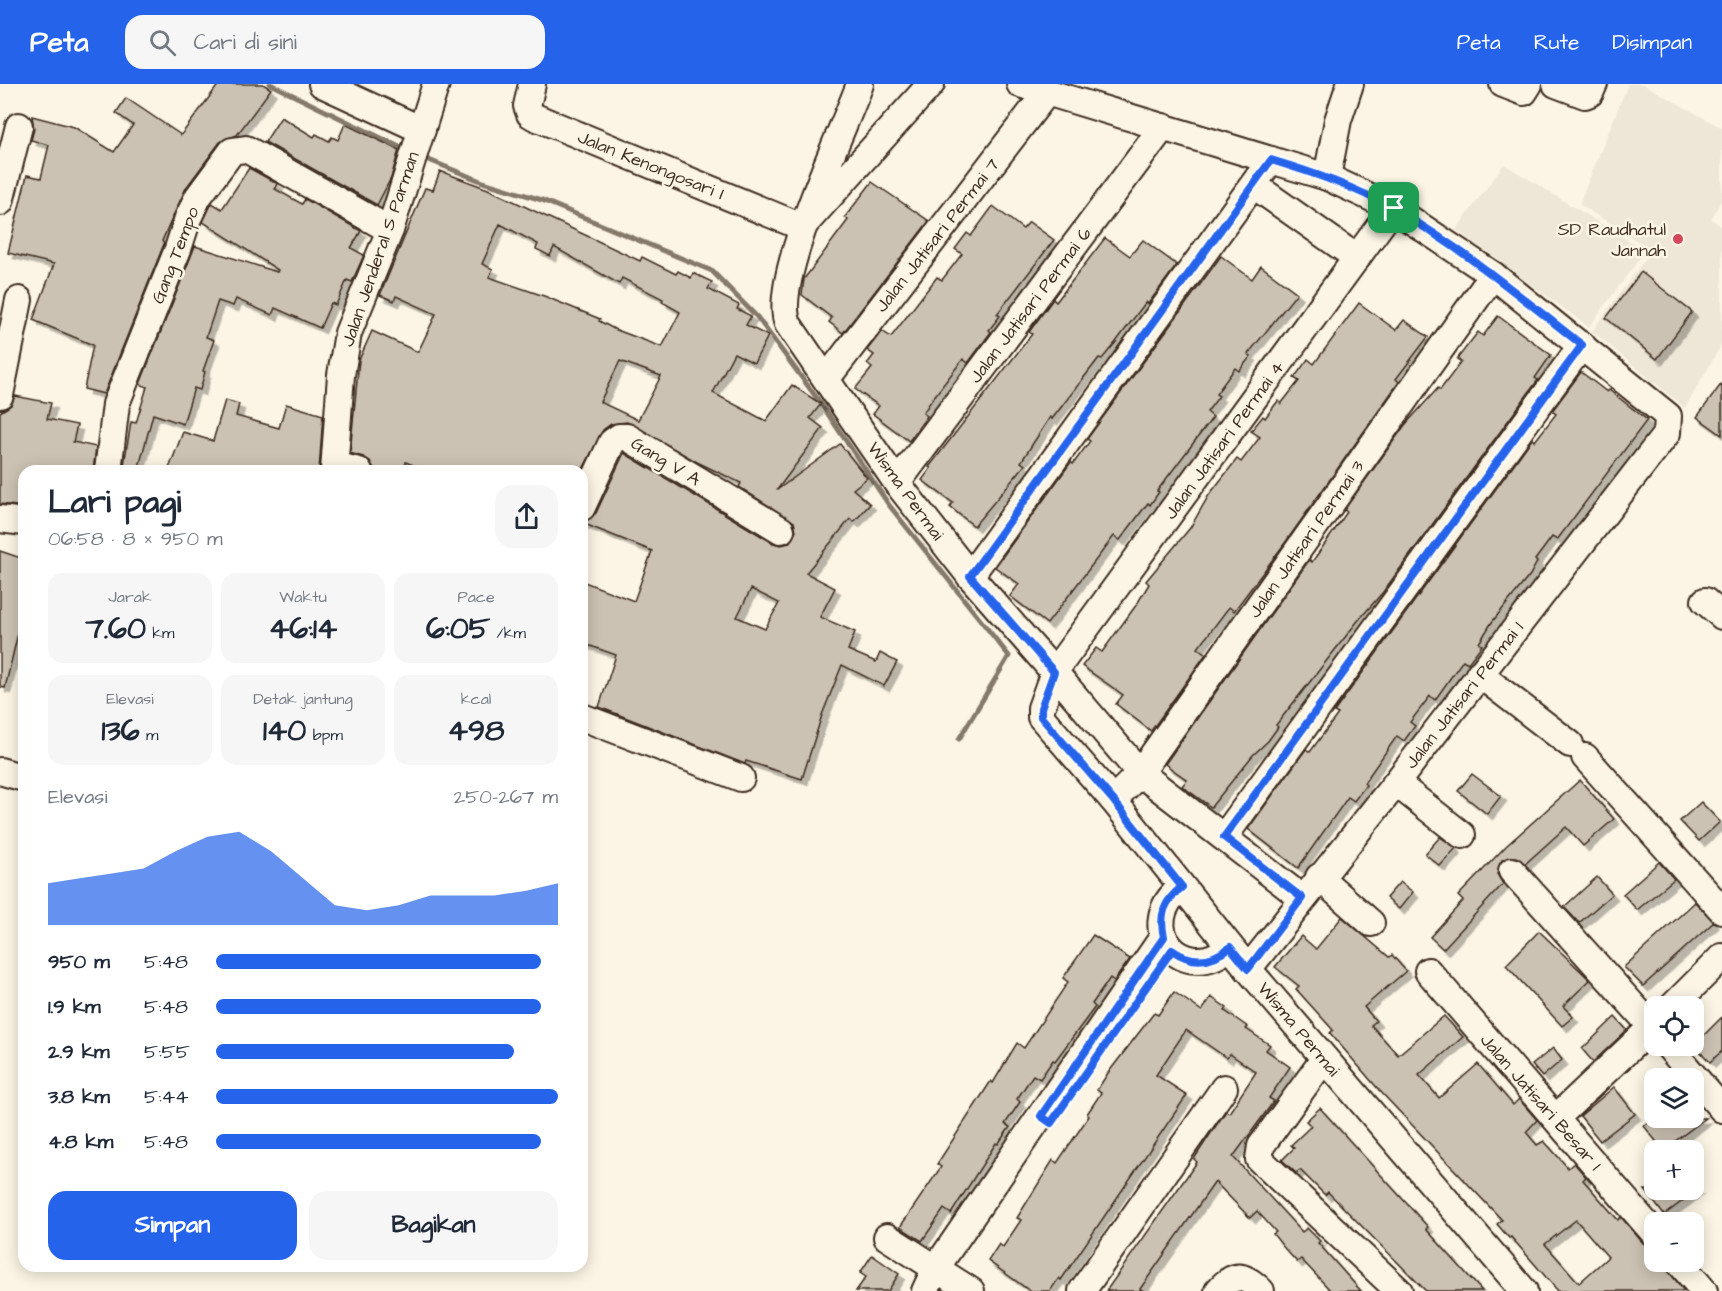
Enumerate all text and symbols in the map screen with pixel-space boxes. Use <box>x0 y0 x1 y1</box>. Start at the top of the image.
search box <box>125 15 545 69</box>
text: Peta <box>30 23 89 62</box>
icon: search <box>146 26 179 59</box>
text: Cari di sini <box>194 27 297 58</box>
text: Peta <box>1457 28 1501 57</box>
text: Rute <box>1534 28 1579 57</box>
text: Disimpan <box>1612 28 1692 57</box>
street label: Jalan Kenongosari I <box>574 125 728 207</box>
street label: Jalan Jenderal S Parman <box>335 148 426 350</box>
street label: Jalan Jatisari Permai 7 <box>869 153 1005 317</box>
pin <box>1368 182 1419 233</box>
icon: arrive <box>1377 191 1410 224</box>
street label: Gang Tempo <box>145 203 206 308</box>
place label: SD Raudhatul Jannah <box>1558 217 1666 263</box>
street label: Jalan Jatisari Permai 6 <box>963 222 1097 388</box>
marker: SD Raudhatul Jannah <box>1671 232 1685 246</box>
street label: Jalan Jatisari Permai 4 <box>1158 356 1290 525</box>
street label: Gang V A <box>626 431 706 493</box>
street label: Wisma Permai <box>861 437 950 546</box>
street label: Jalan Jatisari Permai 3 <box>1243 456 1370 623</box>
text: Lari pagi <box>48 479 181 525</box>
button: share <box>495 485 558 548</box>
text: 06:58 · 8 × 950 m <box>48 525 223 553</box>
text: Jarak <box>108 586 152 608</box>
text: Waktu <box>279 586 327 608</box>
text: Pace <box>457 586 495 608</box>
text: 7.60 <box>85 608 146 650</box>
text: 46:14 <box>269 608 337 650</box>
text: 6:05 <box>426 608 490 650</box>
street label: Jalan Jatisari Permai 1 <box>1399 617 1530 774</box>
text: km <box>146 622 175 644</box>
text: /km <box>490 622 526 644</box>
text: Elevasi <box>106 688 154 710</box>
text: Detak jantung <box>253 688 353 710</box>
text: kcal <box>461 688 491 710</box>
text: 136 <box>102 710 140 752</box>
text: 140 <box>263 710 306 752</box>
text: 498 <box>448 710 504 752</box>
text: m <box>140 724 158 746</box>
text: bpm <box>306 724 343 746</box>
text: Elevasi <box>48 783 107 811</box>
text: 250–267 m <box>454 783 558 811</box>
text: 950 m <box>48 948 110 976</box>
text: 5:48 <box>144 948 188 976</box>
street label: Wisma Permai <box>1252 977 1346 1082</box>
text: 1.9 km <box>48 993 101 1021</box>
text: 5:48 <box>144 993 188 1021</box>
map controls <box>1644 996 1704 1272</box>
button: locate <box>1644 996 1704 1056</box>
street label: Jalan Jatisari Besar 1 <box>1474 1029 1607 1176</box>
text: 2.9 km <box>48 1038 110 1066</box>
text: 5:55 <box>144 1038 190 1066</box>
button: layers <box>1644 1068 1704 1128</box>
text: 3.8 km <box>48 1083 110 1111</box>
text: 5:44 <box>144 1083 189 1111</box>
text: 4.8 km <box>48 1128 113 1156</box>
text: 5:48 <box>144 1128 188 1156</box>
button: + <box>1644 1140 1704 1200</box>
button: Simpan <box>48 1191 297 1260</box>
button: Bagikan <box>309 1191 558 1260</box>
button: − <box>1644 1212 1704 1272</box>

